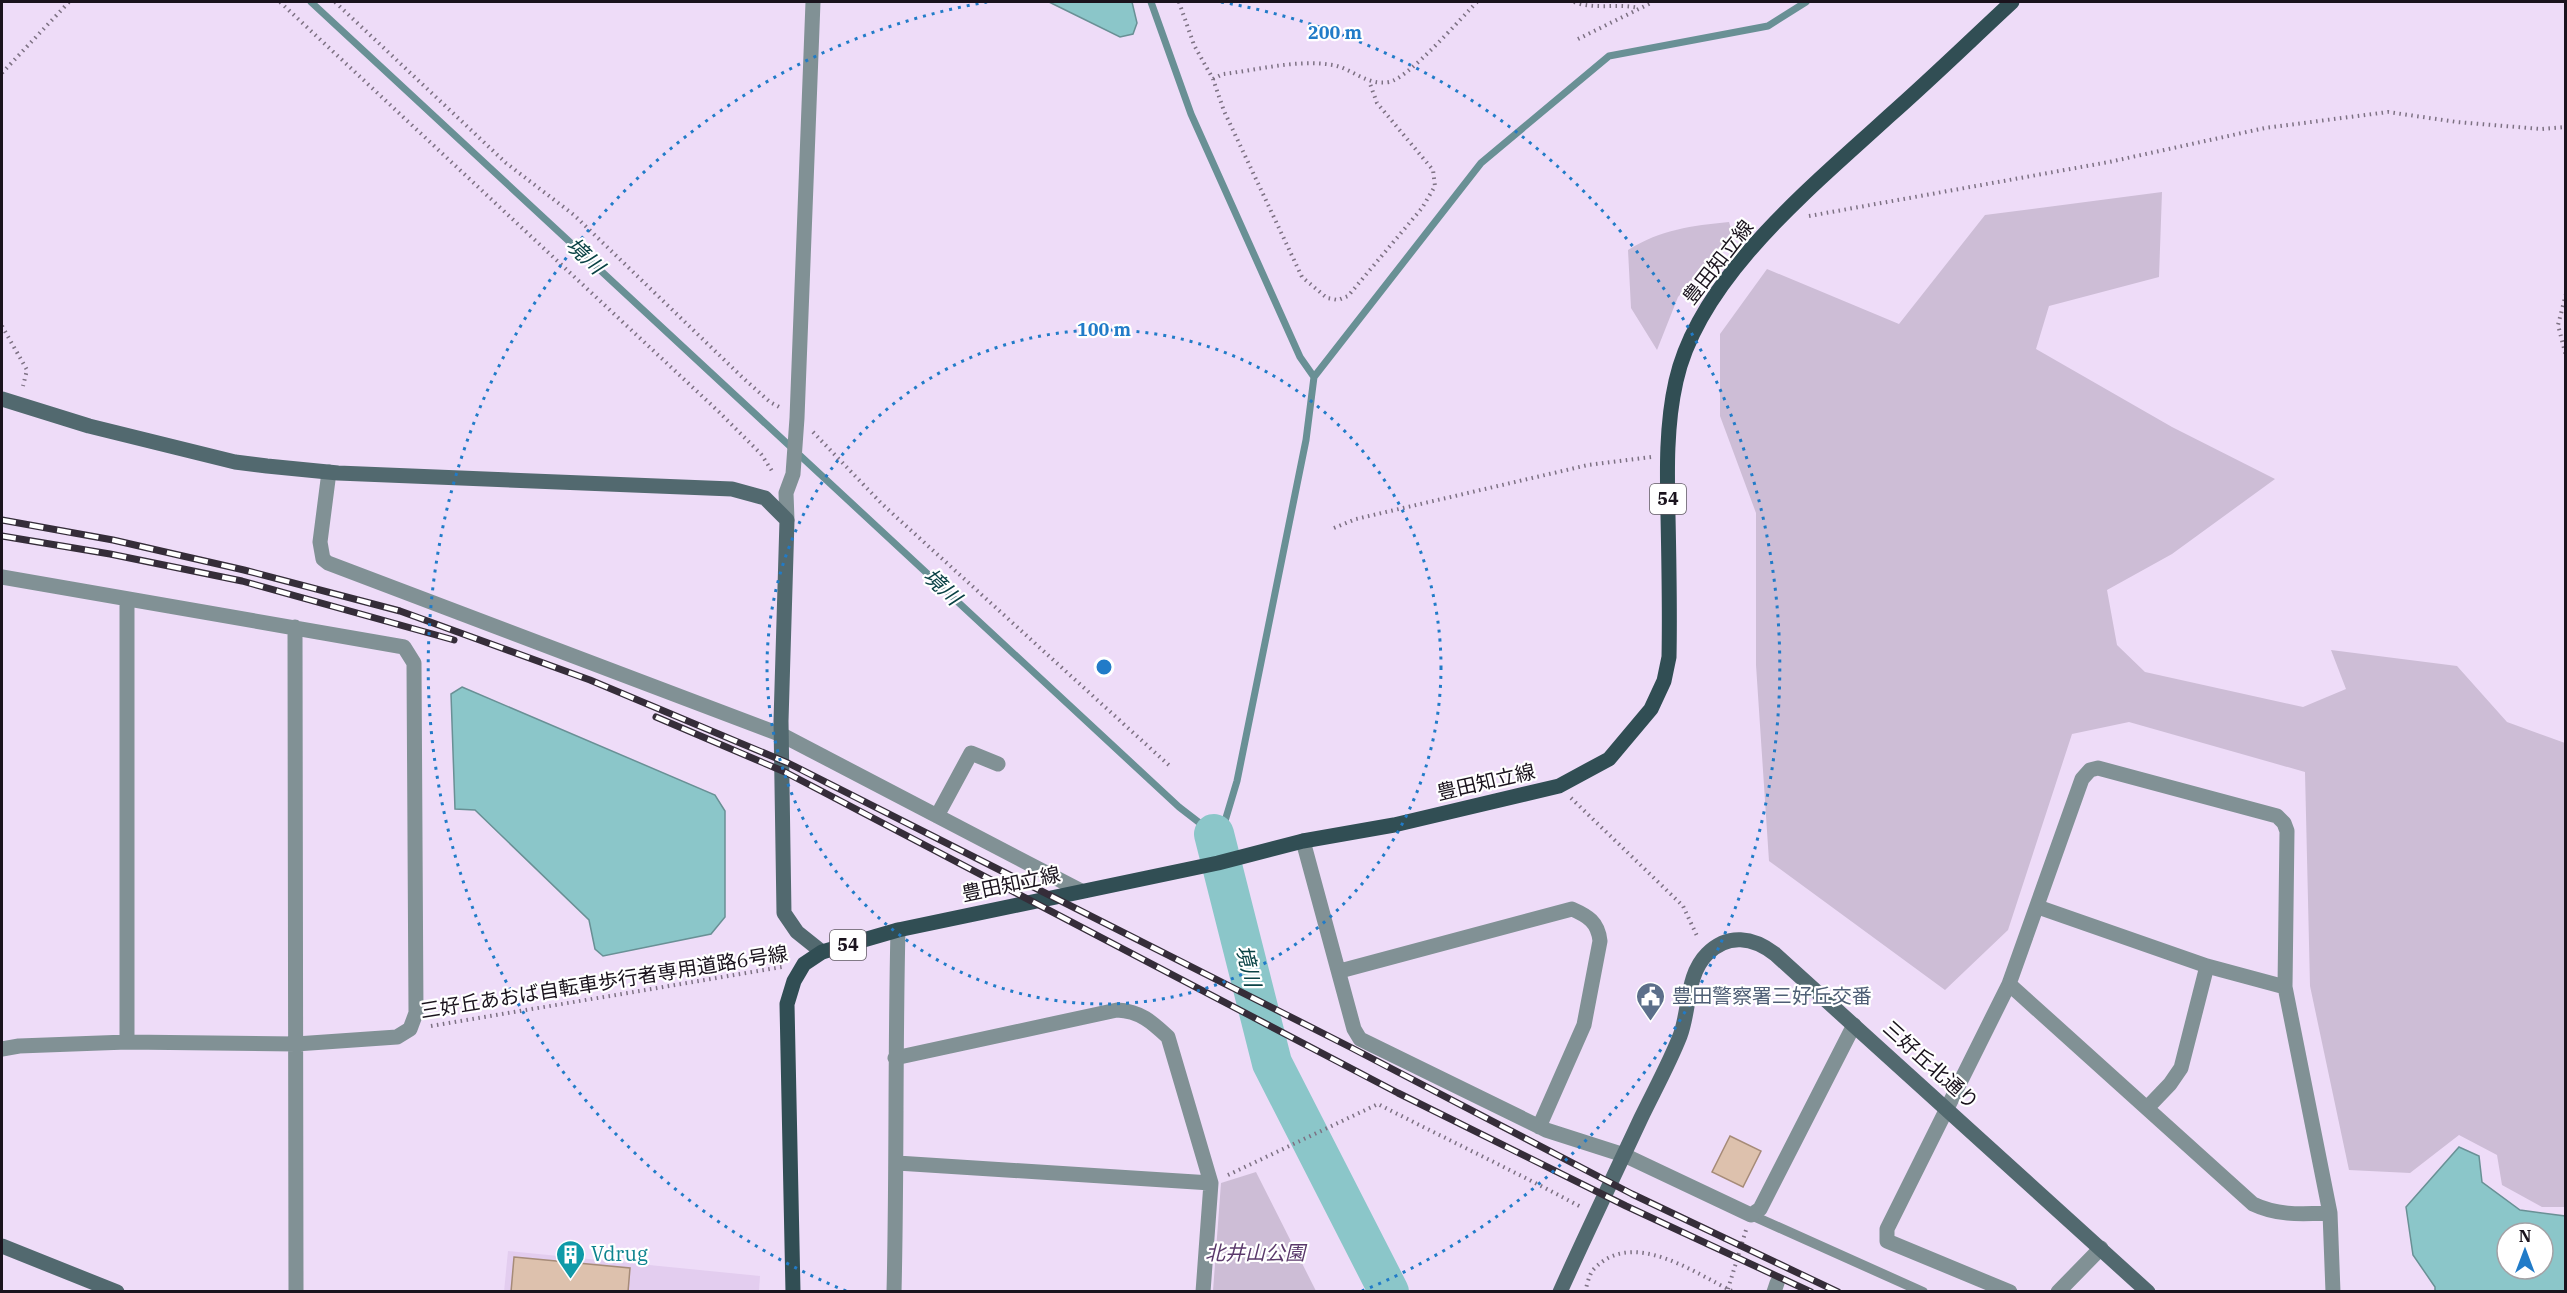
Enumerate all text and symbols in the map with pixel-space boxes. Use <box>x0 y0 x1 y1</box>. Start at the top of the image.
text: 200 m <box>1308 21 1363 44</box>
street label: 豊田知立線 <box>1676 214 1759 309</box>
water label: 境川 <box>561 231 612 281</box>
text: 100 m <box>1077 318 1132 341</box>
road number: 54 <box>1650 484 1686 514</box>
water label: 境川 <box>918 562 969 612</box>
centre of rings <box>1094 657 1114 677</box>
street label: 豊田知立線 <box>1434 757 1538 806</box>
street label: 豊田知立線 <box>959 860 1063 907</box>
road number: 54 <box>830 930 866 960</box>
street label: 三好丘あおば自転車歩行者専用道路6号線 <box>418 939 790 1024</box>
water label: 境川 <box>1230 942 1268 991</box>
public building icon: 豊田警察署三好丘交番 <box>1635 980 1667 1022</box>
place label: 豊田警察署三好丘交番 <box>1672 982 1872 1009</box>
street label: 三好丘北通り <box>1878 1014 1985 1115</box>
north arrow <box>2495 1221 2555 1281</box>
text: N <box>2519 1226 2531 1246</box>
building icon: Vdrug <box>554 1238 586 1280</box>
park label: 北井山公園 <box>1205 1239 1308 1266</box>
place label: Vdrug <box>591 1240 648 1267</box>

